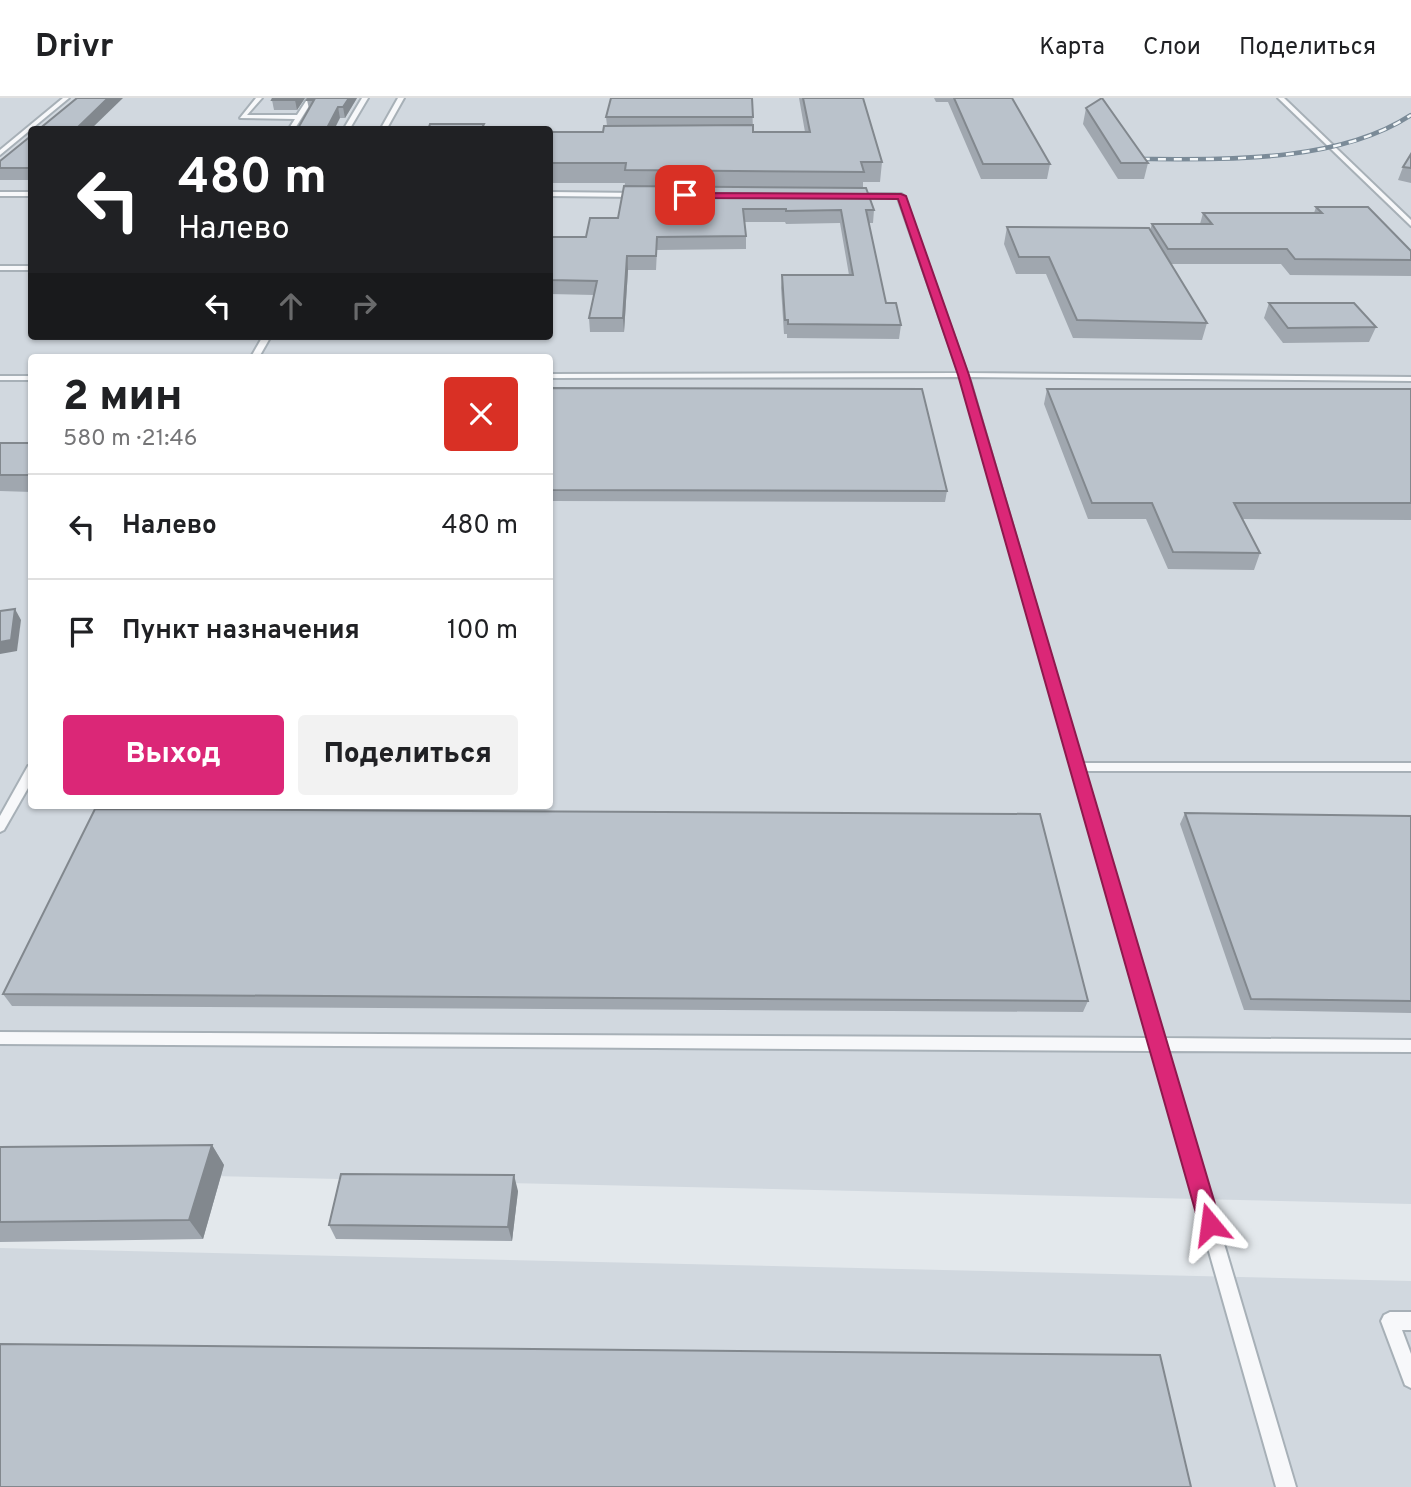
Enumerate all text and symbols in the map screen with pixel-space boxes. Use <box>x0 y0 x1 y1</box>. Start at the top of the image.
text: Drivr <box>35 27 114 69</box>
text: Карта <box>1039 33 1105 63</box>
text: Слои <box>1143 33 1201 63</box>
text: Поделиться <box>1239 33 1376 63</box>
text: 480 m <box>178 149 327 211</box>
icon: left <box>63 154 154 245</box>
pin <box>655 165 715 225</box>
icon: arrive <box>666 176 704 214</box>
text: Налево <box>178 210 290 250</box>
icon: left <box>199 287 237 325</box>
icon: ahead <box>272 287 310 325</box>
icon: right <box>345 287 383 325</box>
text: 2 мин <box>63 372 182 425</box>
button: close <box>444 377 518 451</box>
text: 580 m · 21:46 <box>63 425 197 454</box>
icon: left <box>63 508 101 546</box>
text: Налево <box>122 510 217 543</box>
text: 480 m <box>441 510 518 543</box>
icon: arrive <box>63 613 101 651</box>
text: Пункт назначения <box>122 615 360 648</box>
text: 100 m <box>447 615 518 648</box>
button: Выход <box>63 715 284 795</box>
button: Поделиться <box>298 715 518 795</box>
position arrow <box>1173 1187 1247 1261</box>

